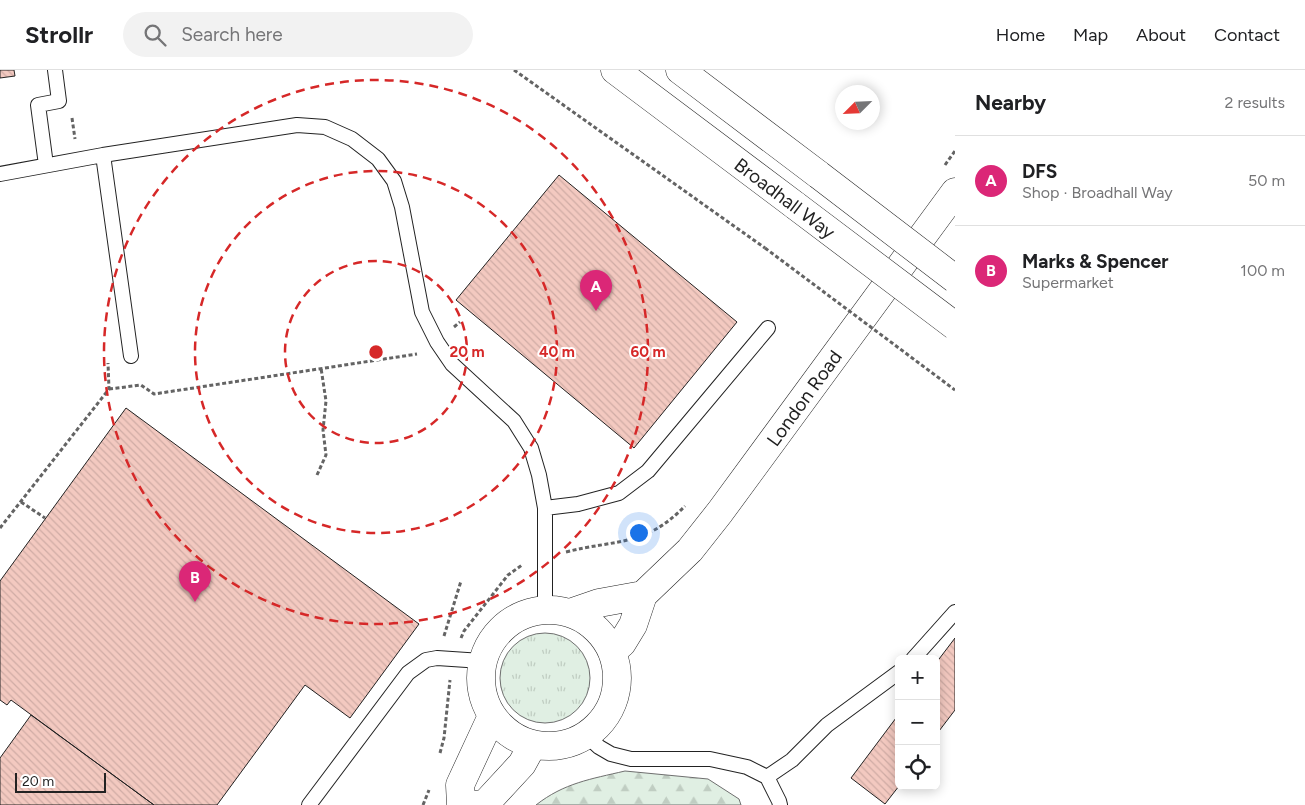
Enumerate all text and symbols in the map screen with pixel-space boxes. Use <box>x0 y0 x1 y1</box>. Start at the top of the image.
search box <box>123 12 473 57</box>
text: Strollr <box>25 20 93 49</box>
icon: search <box>141 21 169 49</box>
text: Search here <box>181 23 283 46</box>
text: Home <box>996 24 1045 46</box>
text: Map <box>1073 24 1108 46</box>
text: About <box>1136 24 1186 46</box>
text: Contact <box>1214 24 1280 46</box>
north arrow <box>835 85 880 130</box>
text: Nearby <box>975 90 1046 115</box>
text: 2 results <box>1225 93 1285 112</box>
street label: Broadhall Way <box>730 153 840 244</box>
text: DFS <box>1022 160 1057 183</box>
text: A <box>985 171 997 190</box>
text: 50 m <box>1248 171 1285 190</box>
text: Shop · Broadhall Way <box>1022 183 1173 202</box>
text: Marks & Spencer <box>1022 250 1168 273</box>
text: B <box>986 261 996 280</box>
text: 100 m <box>1240 261 1285 280</box>
pin: A <box>580 270 612 311</box>
text: Supermarket <box>1022 273 1114 292</box>
centre of rings <box>367 343 385 361</box>
text: 20 m <box>449 343 485 361</box>
text: 40 m <box>539 343 575 361</box>
text: 60 m <box>630 343 666 361</box>
street label: London Road <box>762 346 847 451</box>
your location <box>626 520 652 546</box>
pin: B <box>179 561 211 602</box>
map controls <box>895 655 940 790</box>
button: + <box>895 655 940 700</box>
button: − <box>895 700 940 745</box>
button: locate <box>895 745 940 790</box>
scale bar <box>15 770 106 793</box>
text: 20 m <box>22 773 54 790</box>

